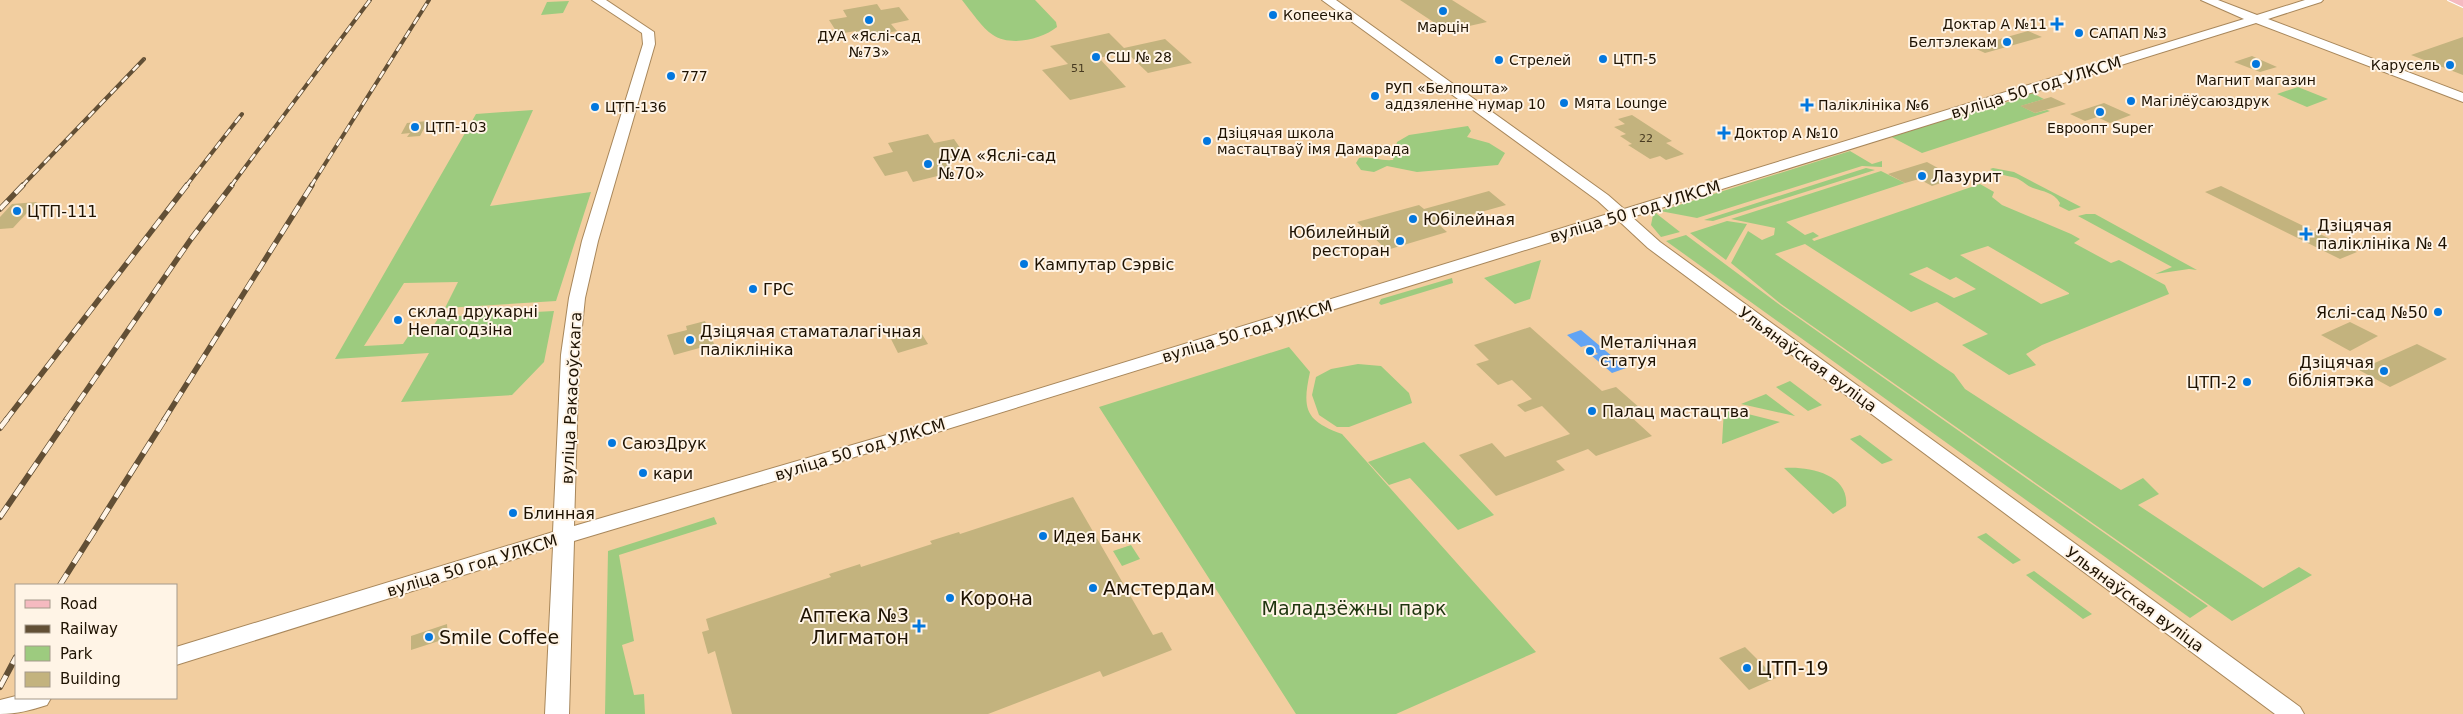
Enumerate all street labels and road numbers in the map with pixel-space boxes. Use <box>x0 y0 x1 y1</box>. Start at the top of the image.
street label: вуліца 50 год УЛКСМ <box>1949 52 2124 122</box>
street label: вуліца 50 год УЛКСМ <box>1548 176 1723 246</box>
street label: вуліца 50 год УЛКСМ <box>1160 296 1335 366</box>
street label: Ульянаўская вуліца <box>1735 303 1880 416</box>
street label: вуліца Ракасоўскага <box>557 311 586 485</box>
street label: вуліца 50 год УЛКСМ <box>773 414 948 484</box>
street label: вуліца 50 год УЛКСМ <box>385 530 560 600</box>
street label: Ульянаўская вуліца <box>2062 543 2207 656</box>

